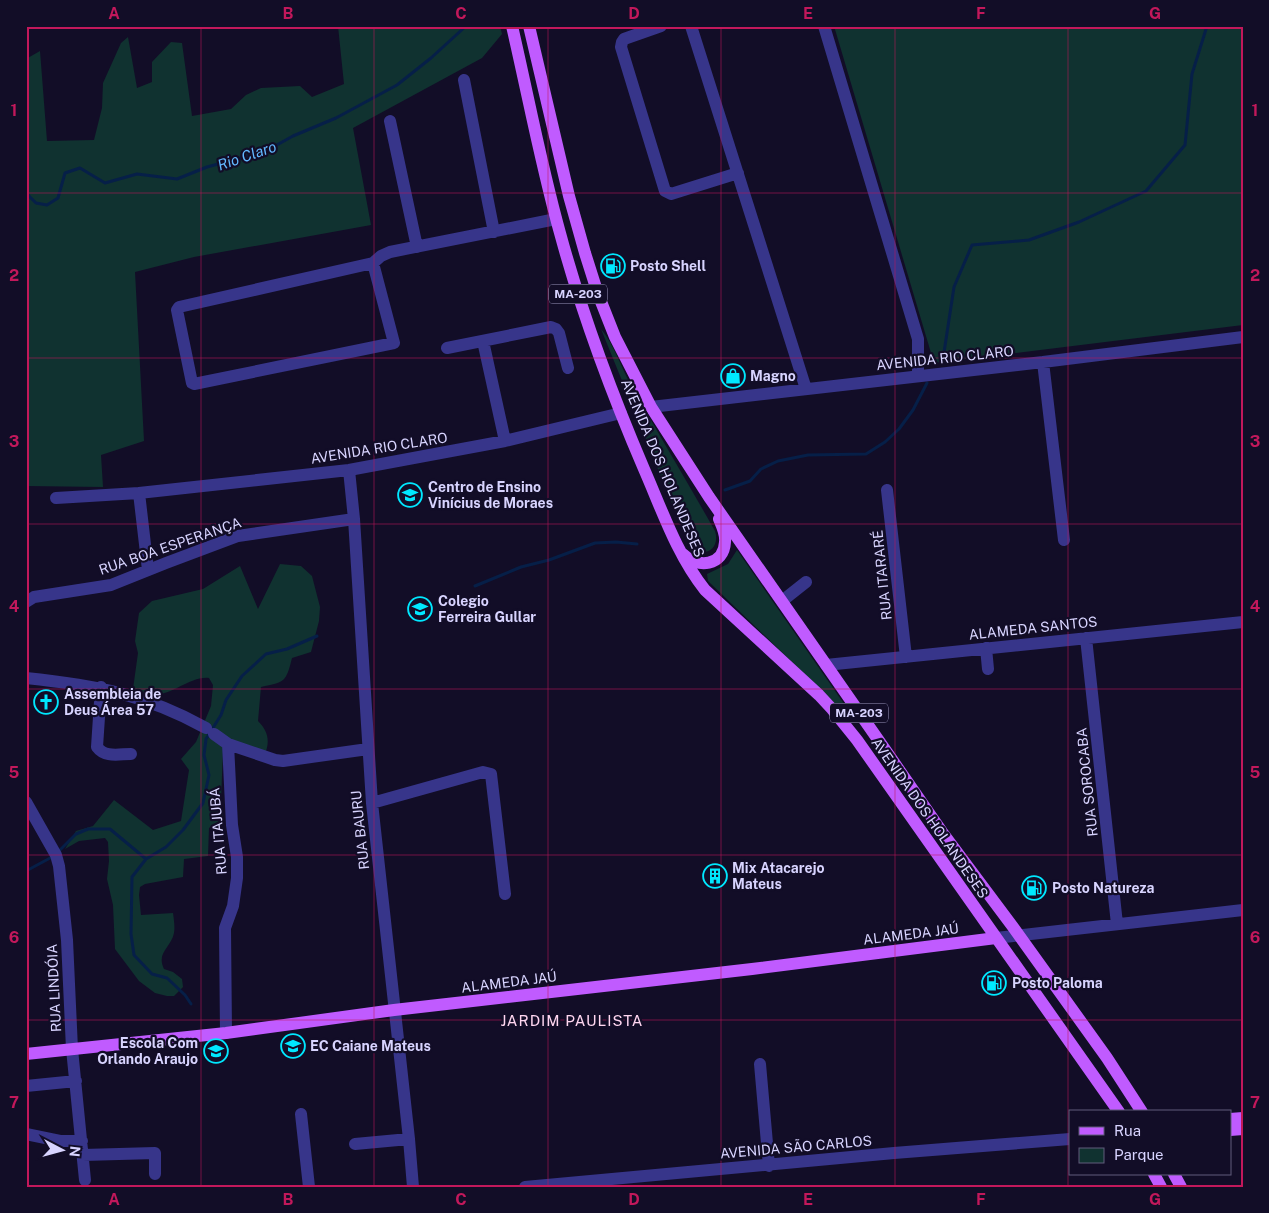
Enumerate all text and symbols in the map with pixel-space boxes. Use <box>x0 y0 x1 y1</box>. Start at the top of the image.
text: A <box>108 4 120 23</box>
text: B <box>283 4 294 23</box>
text: C <box>455 4 467 23</box>
text: D <box>628 4 640 23</box>
text: E <box>803 4 813 23</box>
text: F <box>976 4 986 23</box>
text: G <box>1149 4 1161 23</box>
text: 1 <box>11 101 17 120</box>
text: 1 <box>1252 101 1258 120</box>
water label: Rio Claro <box>215 138 278 174</box>
fuel station icon: Posto Shell <box>600 253 626 279</box>
place label: Posto Shell <box>630 258 706 274</box>
text: 2 <box>9 266 19 285</box>
text: 2 <box>1250 266 1260 285</box>
road number: MA-203 <box>549 284 607 304</box>
street label: AVENIDA RIO CLARO <box>875 343 1015 373</box>
shop icon: Magno <box>720 363 746 389</box>
place label: Magno <box>750 368 796 384</box>
street label: AVENIDA DOS HOLANDESES <box>618 376 708 560</box>
street label: AVENIDA RIO CLARO <box>309 429 449 467</box>
text: 3 <box>9 432 19 451</box>
text: 3 <box>1250 432 1260 451</box>
place label: Centro de Ensino Vinícius de Moraes <box>428 479 553 511</box>
school or university icon: Centro de Ensino Vinícius de Moraes <box>397 482 423 508</box>
street label: RUA BOA ESPERANÇA <box>97 514 243 578</box>
street label: RUA ITARARÉ <box>868 529 895 621</box>
place label: Colegio Ferreira Gullar <box>438 593 536 625</box>
school or university icon: Colegio Ferreira Gullar <box>407 596 433 622</box>
text: 4 <box>9 597 20 616</box>
text: 4 <box>1250 597 1261 616</box>
street label: ALAMEDA SANTOS <box>968 613 1098 643</box>
place label: Assembleia de Deus Área 57 <box>64 686 161 718</box>
church icon: Assembleia de Deus Área 57 <box>33 689 59 715</box>
road number: MA-203 <box>830 704 888 722</box>
street label: RUA SOROCABA <box>1073 727 1101 837</box>
street label: AVENIDA DOS HOLANDESES <box>868 735 992 901</box>
text: 5 <box>9 763 20 782</box>
text: 5 <box>1250 763 1261 782</box>
street label: RUA ITAJUBÁ <box>205 787 230 875</box>
street label: RUA BAURU <box>348 790 372 870</box>
place label: Mix Atacarejo Mateus <box>732 860 825 892</box>
building icon: Mix Atacarejo Mateus <box>702 863 728 889</box>
fuel station icon: Posto Natureza <box>1021 875 1047 901</box>
place label: Posto Natureza <box>1052 880 1154 896</box>
street label: ALAMEDA JAÚ <box>862 918 960 948</box>
text: 6 <box>9 928 19 947</box>
text: 6 <box>1250 928 1260 947</box>
street label: RUA LINDÓIA <box>42 943 64 1033</box>
street label: ALAMEDA JAÚ <box>460 966 558 996</box>
fuel station icon: Posto Paloma <box>981 970 1007 996</box>
place label: Posto Paloma <box>1012 975 1103 991</box>
district label: JARDIM PAULISTA <box>501 1012 643 1029</box>
school or university icon: EC Caiane Mateus <box>280 1033 306 1059</box>
place label: Escola Com Orlando Araujo <box>97 1035 198 1067</box>
school or university icon: Escola Com Orlando Araujo <box>203 1038 229 1064</box>
place label: EC Caiane Mateus <box>310 1038 431 1054</box>
text: 7 <box>9 1093 19 1112</box>
text: 7 <box>1250 1093 1260 1112</box>
legend <box>1069 1110 1232 1176</box>
text: Rua <box>1114 1122 1141 1139</box>
north arrow <box>38 1126 88 1176</box>
street label: AVENIDA SÃO CARLOS <box>719 1131 873 1162</box>
text: N <box>66 1145 83 1158</box>
text: Parque <box>1114 1146 1164 1163</box>
text: A <box>108 1190 120 1209</box>
text: B <box>283 1190 294 1209</box>
text: C <box>455 1190 467 1209</box>
text: D <box>628 1190 640 1209</box>
text: E <box>803 1190 813 1209</box>
text: F <box>976 1190 986 1209</box>
text: G <box>1149 1190 1161 1209</box>

